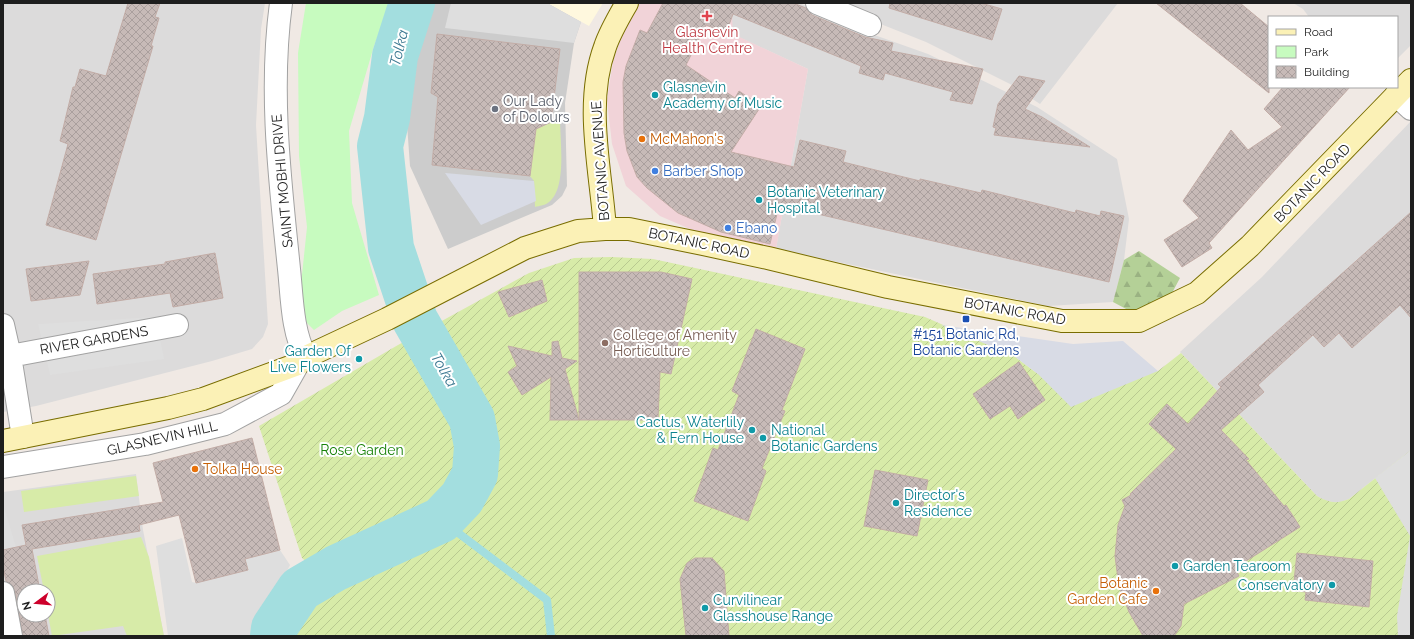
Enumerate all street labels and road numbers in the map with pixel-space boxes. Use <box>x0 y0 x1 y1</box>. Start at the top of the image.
street label: BOTANIC AVENUE <box>588 101 612 221</box>
street label: SAINT MOBHI DRIVE <box>268 114 296 248</box>
street label: BOTANIC ROAD <box>1271 140 1353 226</box>
street label: BOTANIC ROAD <box>647 224 751 262</box>
street label: BOTANIC ROAD <box>963 294 1067 328</box>
street label: RIVER GARDENS <box>39 322 150 357</box>
street label: GLASNEVIN HILL <box>105 418 219 458</box>

